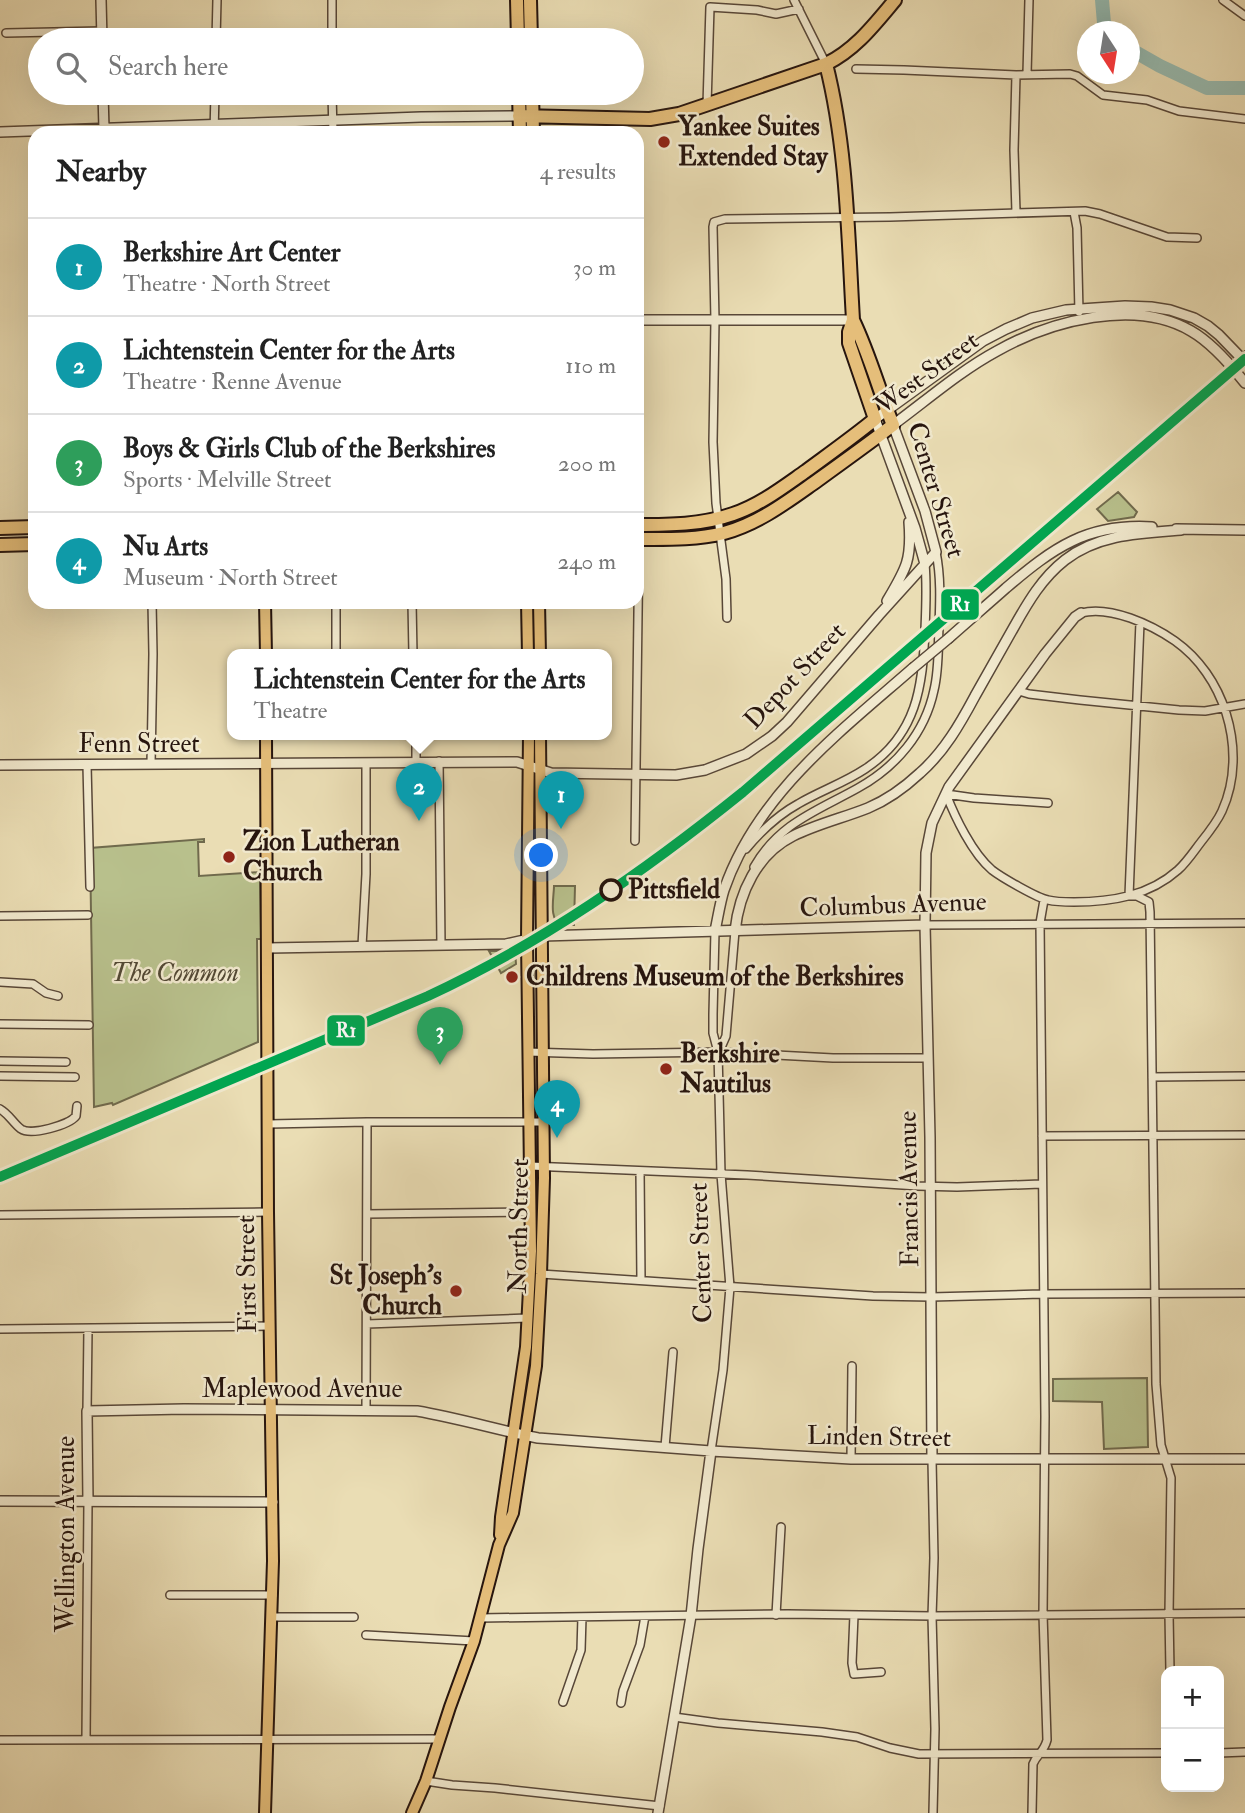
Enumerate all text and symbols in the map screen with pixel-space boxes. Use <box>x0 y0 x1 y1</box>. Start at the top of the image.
north arrow <box>1077 21 1140 84</box>
search box <box>28 28 644 105</box>
icon: search <box>52 48 90 86</box>
text: Search here <box>108 51 228 83</box>
place label: Yankee Suites Extended Stay <box>677 111 829 174</box>
marker: Yankee Suites Extended Stay <box>656 134 672 150</box>
text: Nearby <box>56 153 146 190</box>
text: 4 results <box>540 157 616 186</box>
text: Berkshire Art Center <box>123 237 340 269</box>
text: 1 <box>75 253 83 282</box>
text: 30 m <box>573 253 616 282</box>
text: Theatre · North Street <box>123 269 330 298</box>
street label: West Street <box>868 325 985 422</box>
text: Lichtenstein Center for the Arts <box>123 335 455 367</box>
text: 2 <box>73 351 85 380</box>
text: 110 m <box>565 351 616 380</box>
text: Theatre · Renne Avenue <box>123 367 342 396</box>
street label: Center Street <box>900 418 972 562</box>
text: Boys & Girls Club of the Berkshires <box>123 433 495 465</box>
text: 3 <box>75 449 83 478</box>
text: 200 m <box>558 449 616 478</box>
text: Sports · Melville Street <box>123 465 332 494</box>
text: Nu Arts <box>123 531 208 563</box>
text: 4 <box>73 547 85 576</box>
text: 240 m <box>557 547 616 576</box>
text: Museum · North Street <box>123 563 338 592</box>
line badge: R1 <box>940 588 980 621</box>
text: R1 <box>950 593 970 617</box>
street label: Depot Street <box>738 616 853 737</box>
popup <box>227 649 612 740</box>
text: Lichtenstein Center for the Arts <box>254 664 585 696</box>
text: Theatre <box>254 696 327 725</box>
street label: Fenn Street <box>78 728 200 760</box>
pin: 2 <box>396 763 442 821</box>
pin: 1 <box>538 771 584 829</box>
place label: Zion Lutheran Church <box>243 826 400 888</box>
your location <box>524 838 558 872</box>
marker: Zion Lutheran Church <box>221 849 237 865</box>
place label: Pittsfield <box>628 874 720 906</box>
marker: Pittsfield <box>600 879 622 901</box>
street label: Columbus Avenue <box>799 886 987 924</box>
park label: The Common <box>111 957 239 989</box>
place label: Childrens Museum of the Berkshires <box>526 961 904 993</box>
marker: Childrens Museum of the Berkshires <box>504 969 520 985</box>
pin: 3 <box>417 1007 463 1065</box>
line badge: R1 <box>326 1014 366 1047</box>
text: R1 <box>336 1019 356 1043</box>
place label: Berkshire Nautilus <box>679 1038 780 1100</box>
marker: Berkshire Nautilus <box>658 1061 674 1077</box>
pin: 4 <box>534 1080 580 1138</box>
street label: Francis Avenue <box>892 1110 926 1267</box>
street label: North Street <box>502 1158 536 1294</box>
street label: Center Street <box>683 1182 719 1324</box>
street label: First Street <box>230 1215 264 1333</box>
place label: St Joseph's Church <box>330 1260 442 1322</box>
marker: St Joseph's Church <box>448 1283 464 1299</box>
street label: Maplewood Avenue <box>202 1373 402 1406</box>
street label: Linden Street <box>807 1420 951 1454</box>
street label: Wellington Avenue <box>50 1436 82 1633</box>
map controls <box>1161 1666 1224 1792</box>
button: + <box>1161 1666 1224 1729</box>
button: − <box>1161 1729 1224 1792</box>

